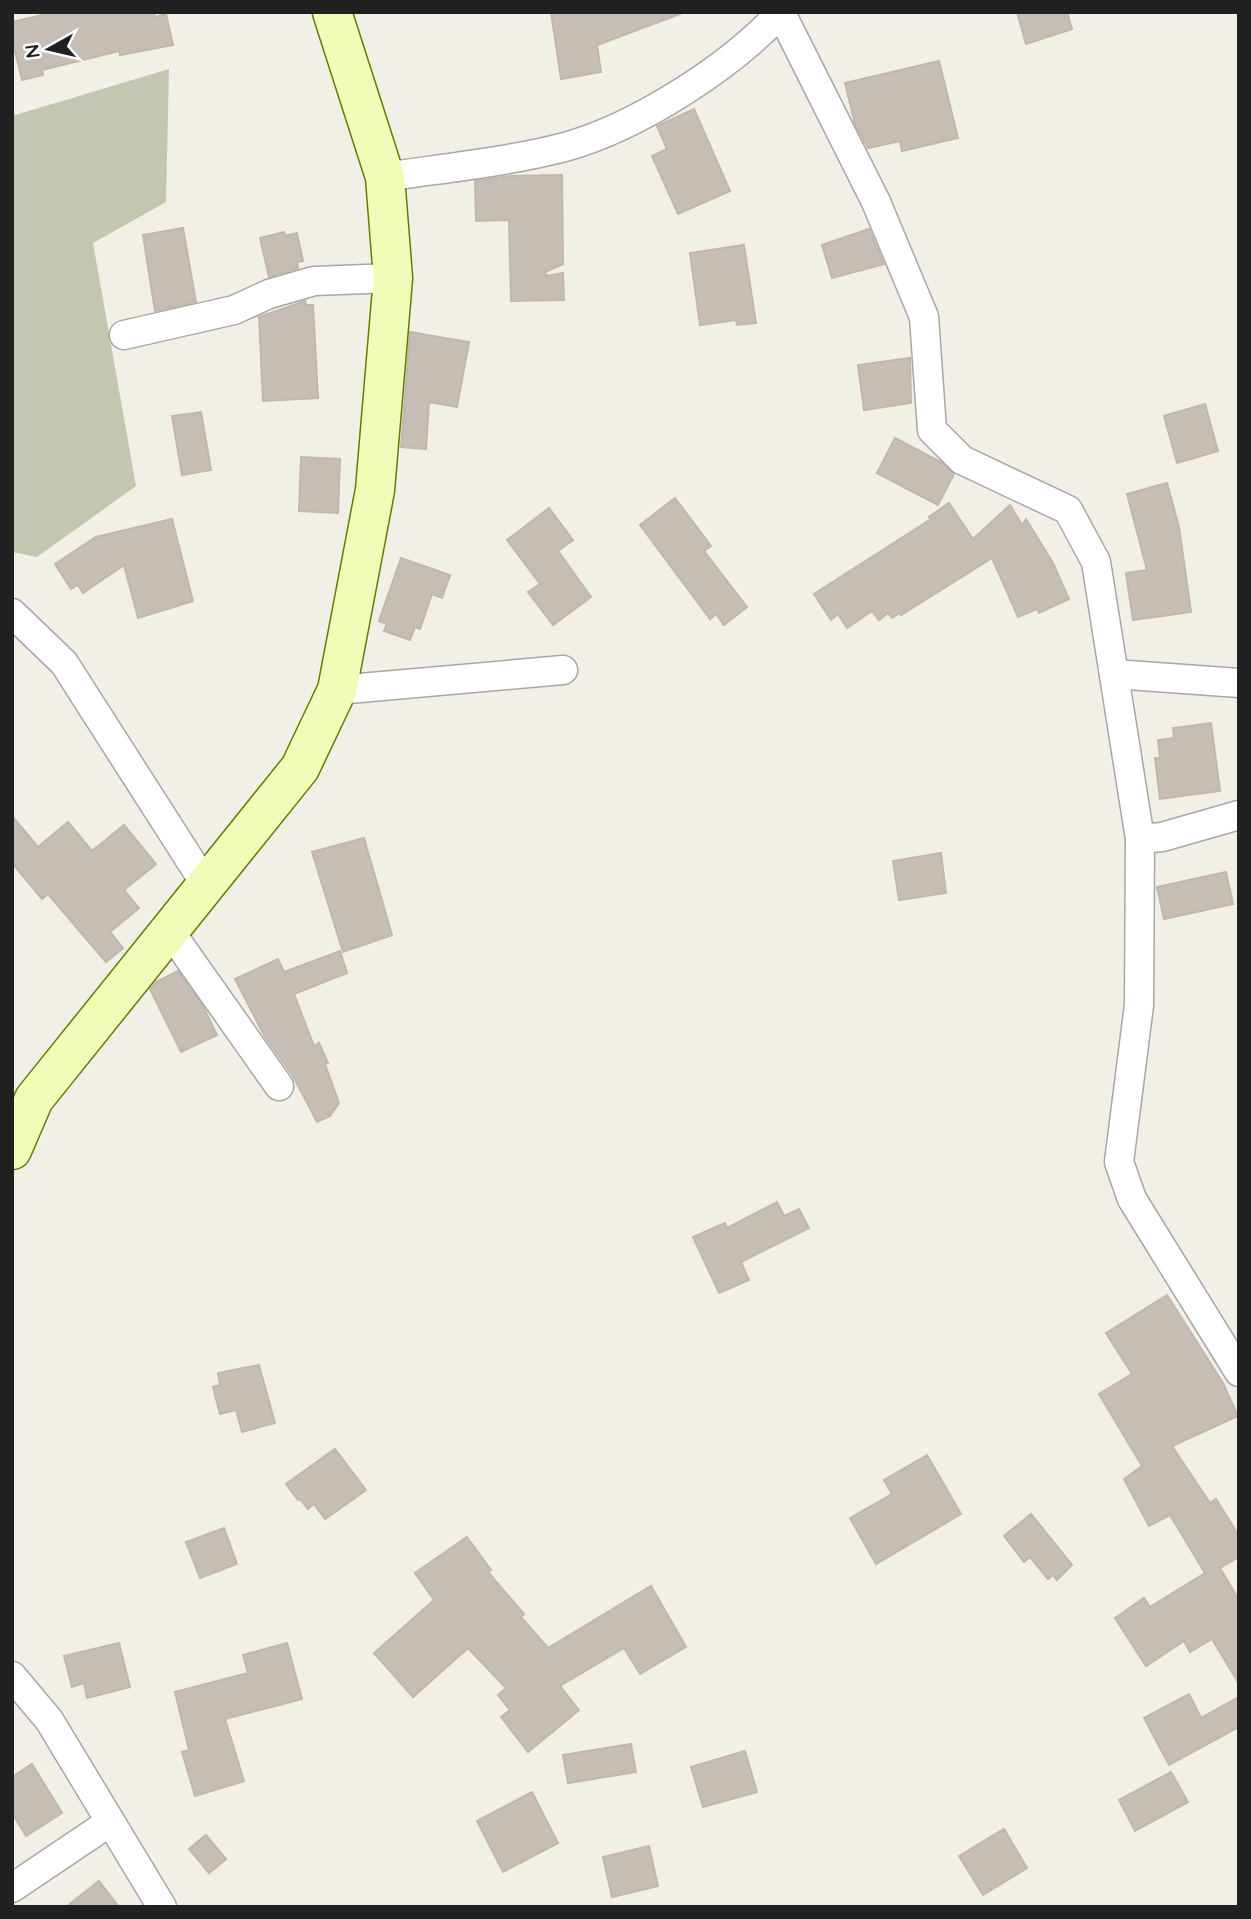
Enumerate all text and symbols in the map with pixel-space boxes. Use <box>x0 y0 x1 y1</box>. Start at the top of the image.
north arrow <box>14 14 84 84</box>
text: N <box>19 43 45 60</box>

